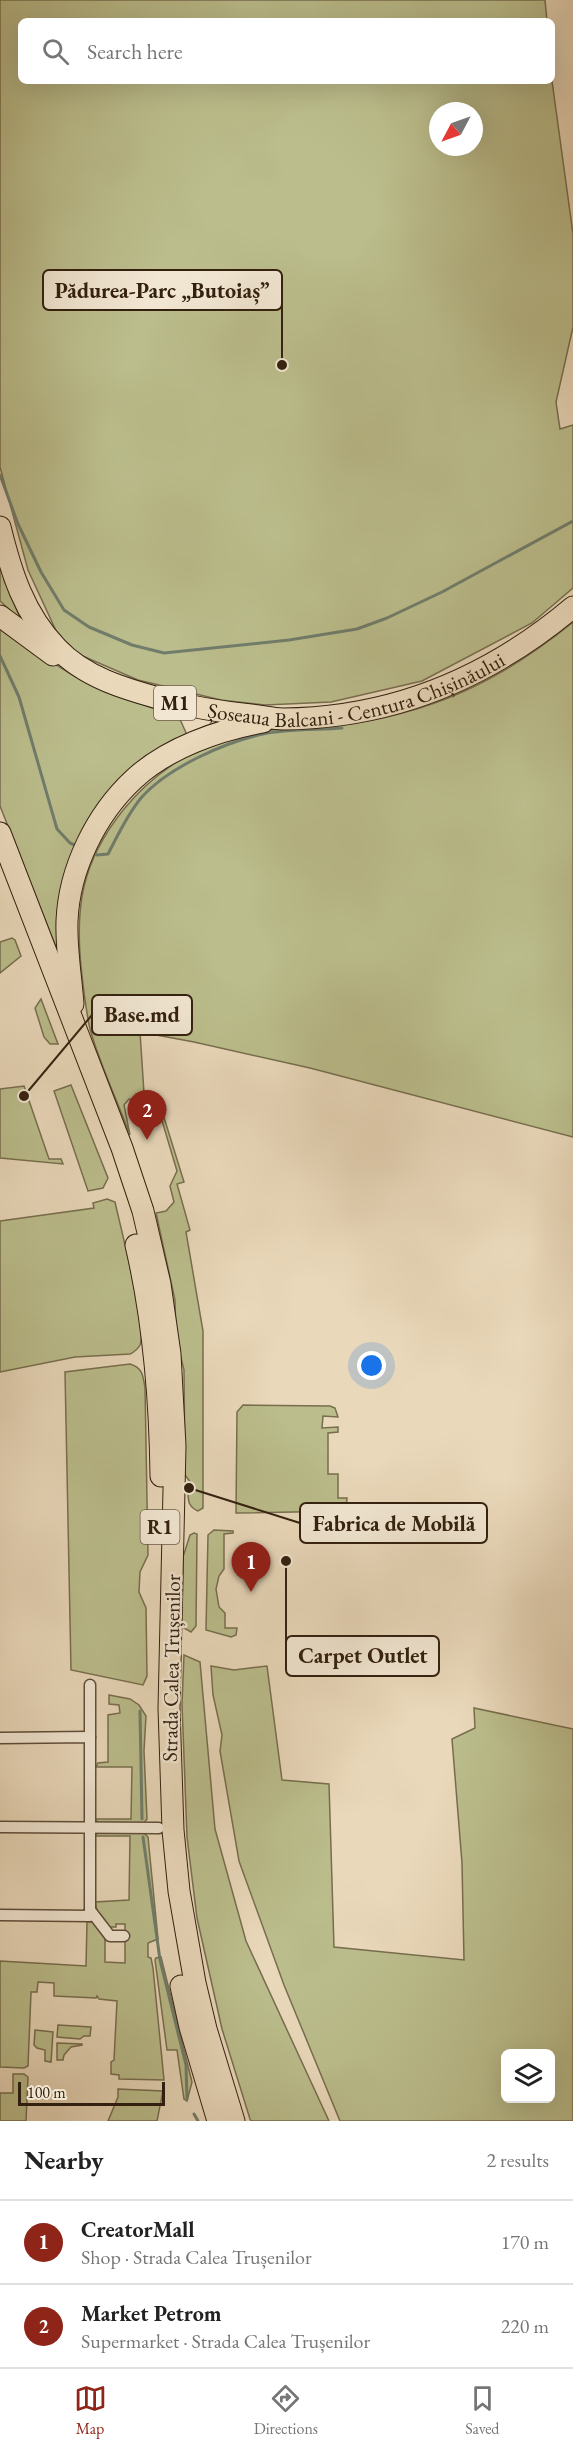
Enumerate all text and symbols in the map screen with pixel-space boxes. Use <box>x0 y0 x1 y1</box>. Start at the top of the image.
search box <box>18 18 555 84</box>
icon: search <box>39 35 72 68</box>
text: Search here <box>87 37 182 66</box>
north arrow <box>429 102 483 156</box>
callout: Pădurea-Parc „Butoiaș” <box>43 270 282 310</box>
text: Pădurea-Parc „Butoiaș” <box>55 276 270 305</box>
street label: Șoseaua Balcani - Centura Chișinăului <box>206 646 509 733</box>
road number: M1 <box>154 686 196 720</box>
callout: Base.md <box>92 995 192 1035</box>
text: Base.md <box>104 1000 180 1029</box>
pin: 2 <box>128 1090 166 1140</box>
your location <box>357 1351 386 1380</box>
callout: Fabrica de Mobilă <box>300 1503 487 1543</box>
text: Fabrica de Mobilă <box>312 1509 476 1538</box>
road number: R1 <box>140 1510 180 1544</box>
pin: 1 <box>232 1542 270 1592</box>
street label: Strada Calea Trușenilor <box>156 1574 186 1762</box>
callout: Carpet Outlet <box>286 1636 439 1676</box>
text: Carpet Outlet <box>298 1641 428 1670</box>
map controls <box>501 2049 555 2103</box>
button: layers <box>501 2049 555 2103</box>
scale bar <box>18 2079 165 2106</box>
text: 100 m <box>27 2082 66 2103</box>
text: Nearby <box>24 2143 104 2177</box>
text: 2 results <box>486 2147 549 2173</box>
text: CreatorMall <box>81 2215 195 2244</box>
text: 1 <box>38 2229 49 2255</box>
text: 170 m <box>501 2229 549 2255</box>
text: Shop · Strada Calea Trușenilor <box>81 2244 312 2270</box>
text: Market Petrom <box>81 2299 221 2328</box>
text: 2 <box>38 2313 49 2339</box>
text: 220 m <box>501 2313 549 2339</box>
text: Supermarket · Strada Calea Trușenilor <box>81 2328 370 2354</box>
tab: Map <box>74 2382 107 2439</box>
tab: Directions <box>254 2382 318 2439</box>
tab: Saved <box>465 2382 499 2439</box>

